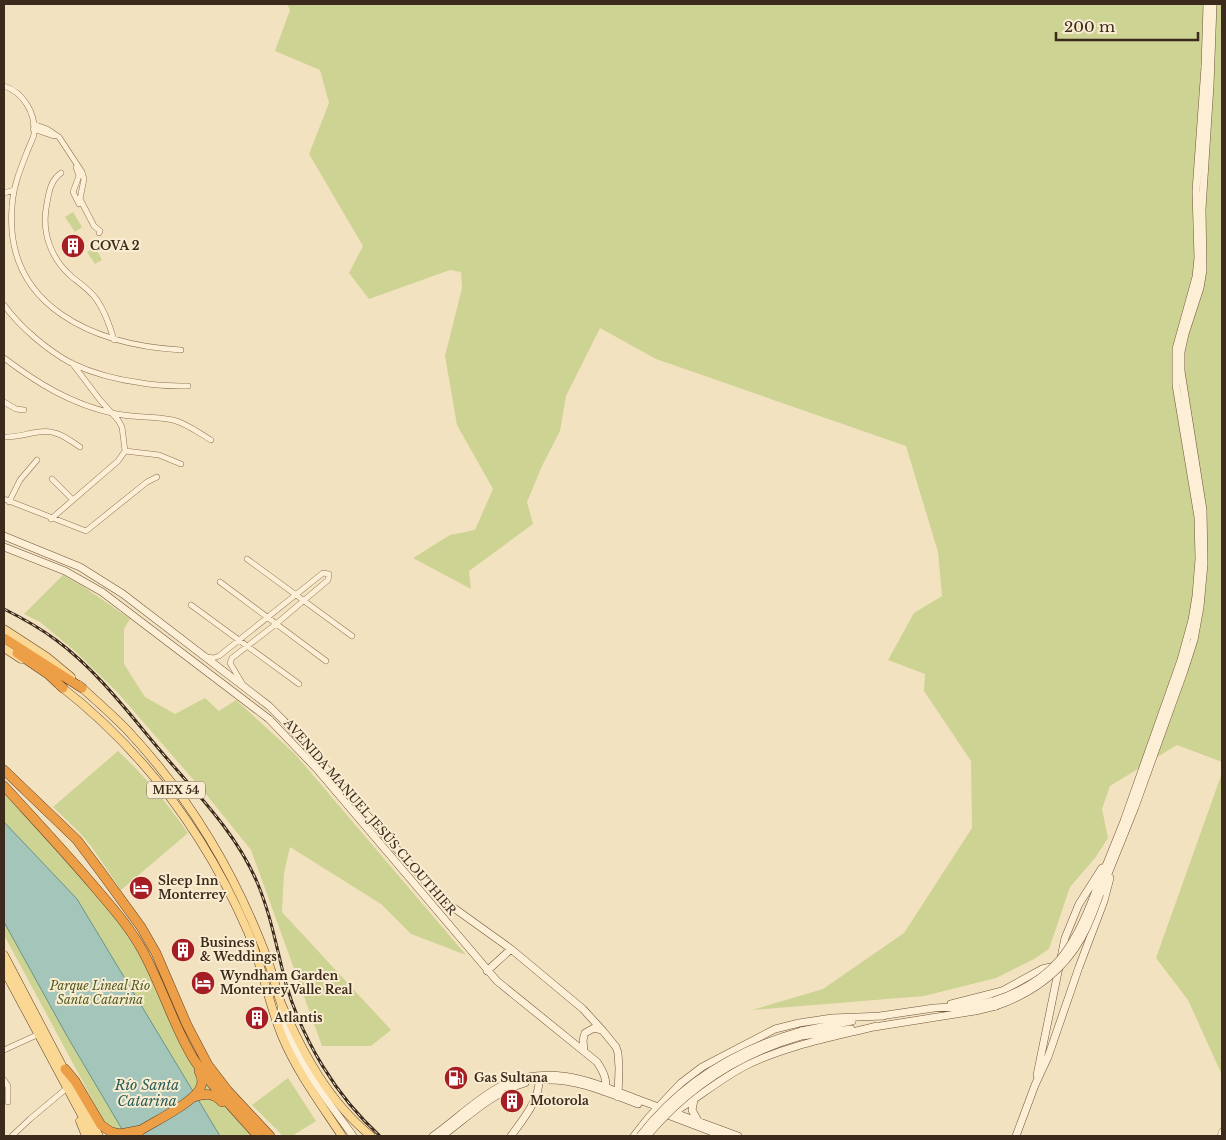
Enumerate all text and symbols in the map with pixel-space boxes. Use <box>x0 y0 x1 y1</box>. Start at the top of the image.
scale bar <box>1056 10 1198 42</box>
text: 200 m <box>1064 17 1115 36</box>
building icon: COVA 2 <box>60 233 86 259</box>
place label: COVA 2 <box>90 238 140 253</box>
street label: AVENIDA MANUEL JESÚS CLOUTHIER <box>280 714 461 918</box>
road number: MEX 54 <box>147 782 205 798</box>
place label: Sleep Inn Monterrey <box>158 873 226 902</box>
hotel icon: Sleep Inn Monterrey <box>128 875 154 901</box>
place label: Business & Weddings <box>200 935 277 964</box>
building icon: Business & Weddings <box>170 937 196 963</box>
place label: Wyndham Garden Monterrey Valle Real <box>219 968 353 997</box>
hotel icon: Wyndham Garden Monterrey Valle Real <box>190 970 216 996</box>
park label: Parque Lineal Río Santa Catarina <box>49 978 150 1007</box>
building icon: Atlantis <box>244 1005 270 1031</box>
place label: Atlantis <box>273 1010 323 1025</box>
fuel station icon: Gas Sultana <box>443 1065 469 1091</box>
place label: Gas Sultana <box>474 1070 548 1085</box>
water label: Río Santa Catarina <box>114 1076 179 1110</box>
building icon: Motorola <box>499 1088 525 1114</box>
place label: Motorola <box>530 1093 589 1108</box>

